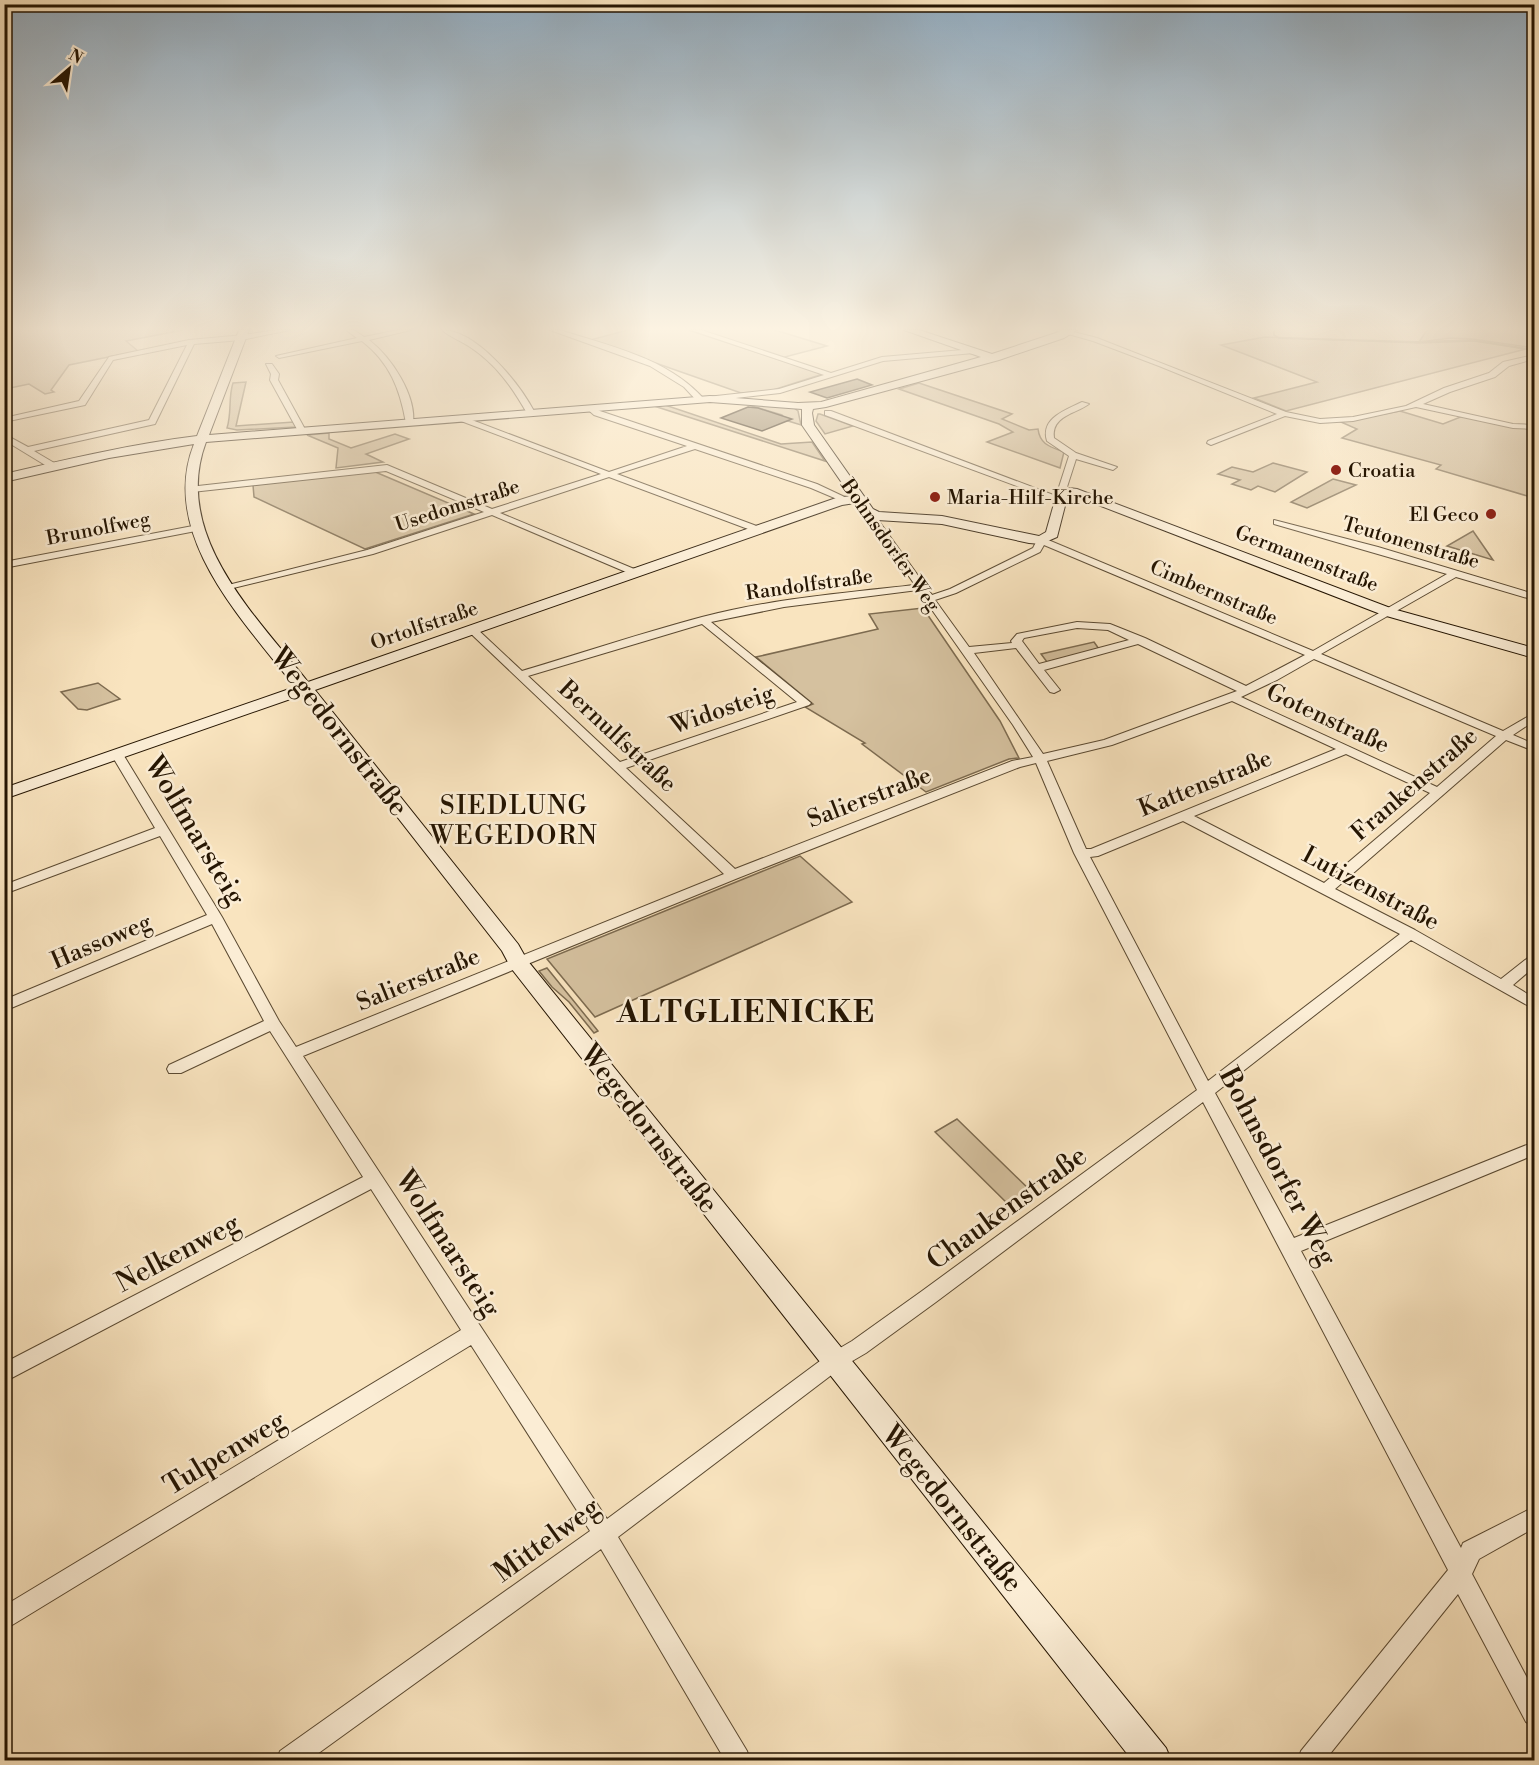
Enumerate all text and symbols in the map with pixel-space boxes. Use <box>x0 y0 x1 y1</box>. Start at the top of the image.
north arrow <box>39 39 99 99</box>
text: N <box>65 45 86 69</box>
place label: Croatia <box>1348 459 1416 484</box>
marker: Croatia <box>1329 463 1343 477</box>
street label: Bohnsdorfer Weg <box>834 474 945 618</box>
street label: Usedomstraße <box>392 475 523 538</box>
place label: Maria-Hilf-Kirche <box>947 486 1114 511</box>
marker: Maria-Hilf-Kirche <box>928 490 942 504</box>
place label: El Geco <box>1409 503 1479 528</box>
street label: Brunolfweg <box>43 507 153 552</box>
marker: El Geco <box>1484 507 1498 521</box>
street label: Teutonenstraße <box>1339 512 1482 575</box>
street label: Germanenstraße <box>1231 521 1382 598</box>
street label: Cimbernstraße <box>1146 555 1281 632</box>
street label: Randolfstraße <box>744 564 874 607</box>
street label: Ortolfstraße <box>367 596 482 657</box>
street label: Wegedornstraße <box>261 639 416 824</box>
street label: Bernulfstraße <box>551 674 683 799</box>
street label: Gotenstraße <box>1261 677 1394 761</box>
street label: Widosteig <box>666 678 779 742</box>
street label: Frankenstraße <box>1345 722 1484 848</box>
street label: Kattenstraße <box>1134 744 1276 824</box>
street label: Wolfmarsteig <box>136 749 253 912</box>
street label: Salierstraße <box>803 761 936 835</box>
district label: SIEDLUNG WEGEDORN <box>429 790 598 852</box>
street label: Lutizenstraße <box>1297 840 1444 938</box>
street label: Hassoweg <box>47 907 157 977</box>
street label: Salierstraße <box>352 942 485 1018</box>
district label: ALTGLIENICKE <box>616 994 875 1032</box>
street label: Wegedornstraße <box>571 1036 726 1221</box>
street label: Bohnsdorfer Weg <box>1210 1061 1345 1272</box>
street label: Chaukenstraße <box>920 1138 1094 1278</box>
street label: Wolfmarsteig <box>387 1163 509 1324</box>
street label: Nelkenweg <box>109 1206 246 1301</box>
street label: Tulpenweg <box>157 1403 293 1503</box>
street label: Wegedornstraße <box>873 1417 1030 1600</box>
street label: Mittelweg <box>487 1489 607 1591</box>

